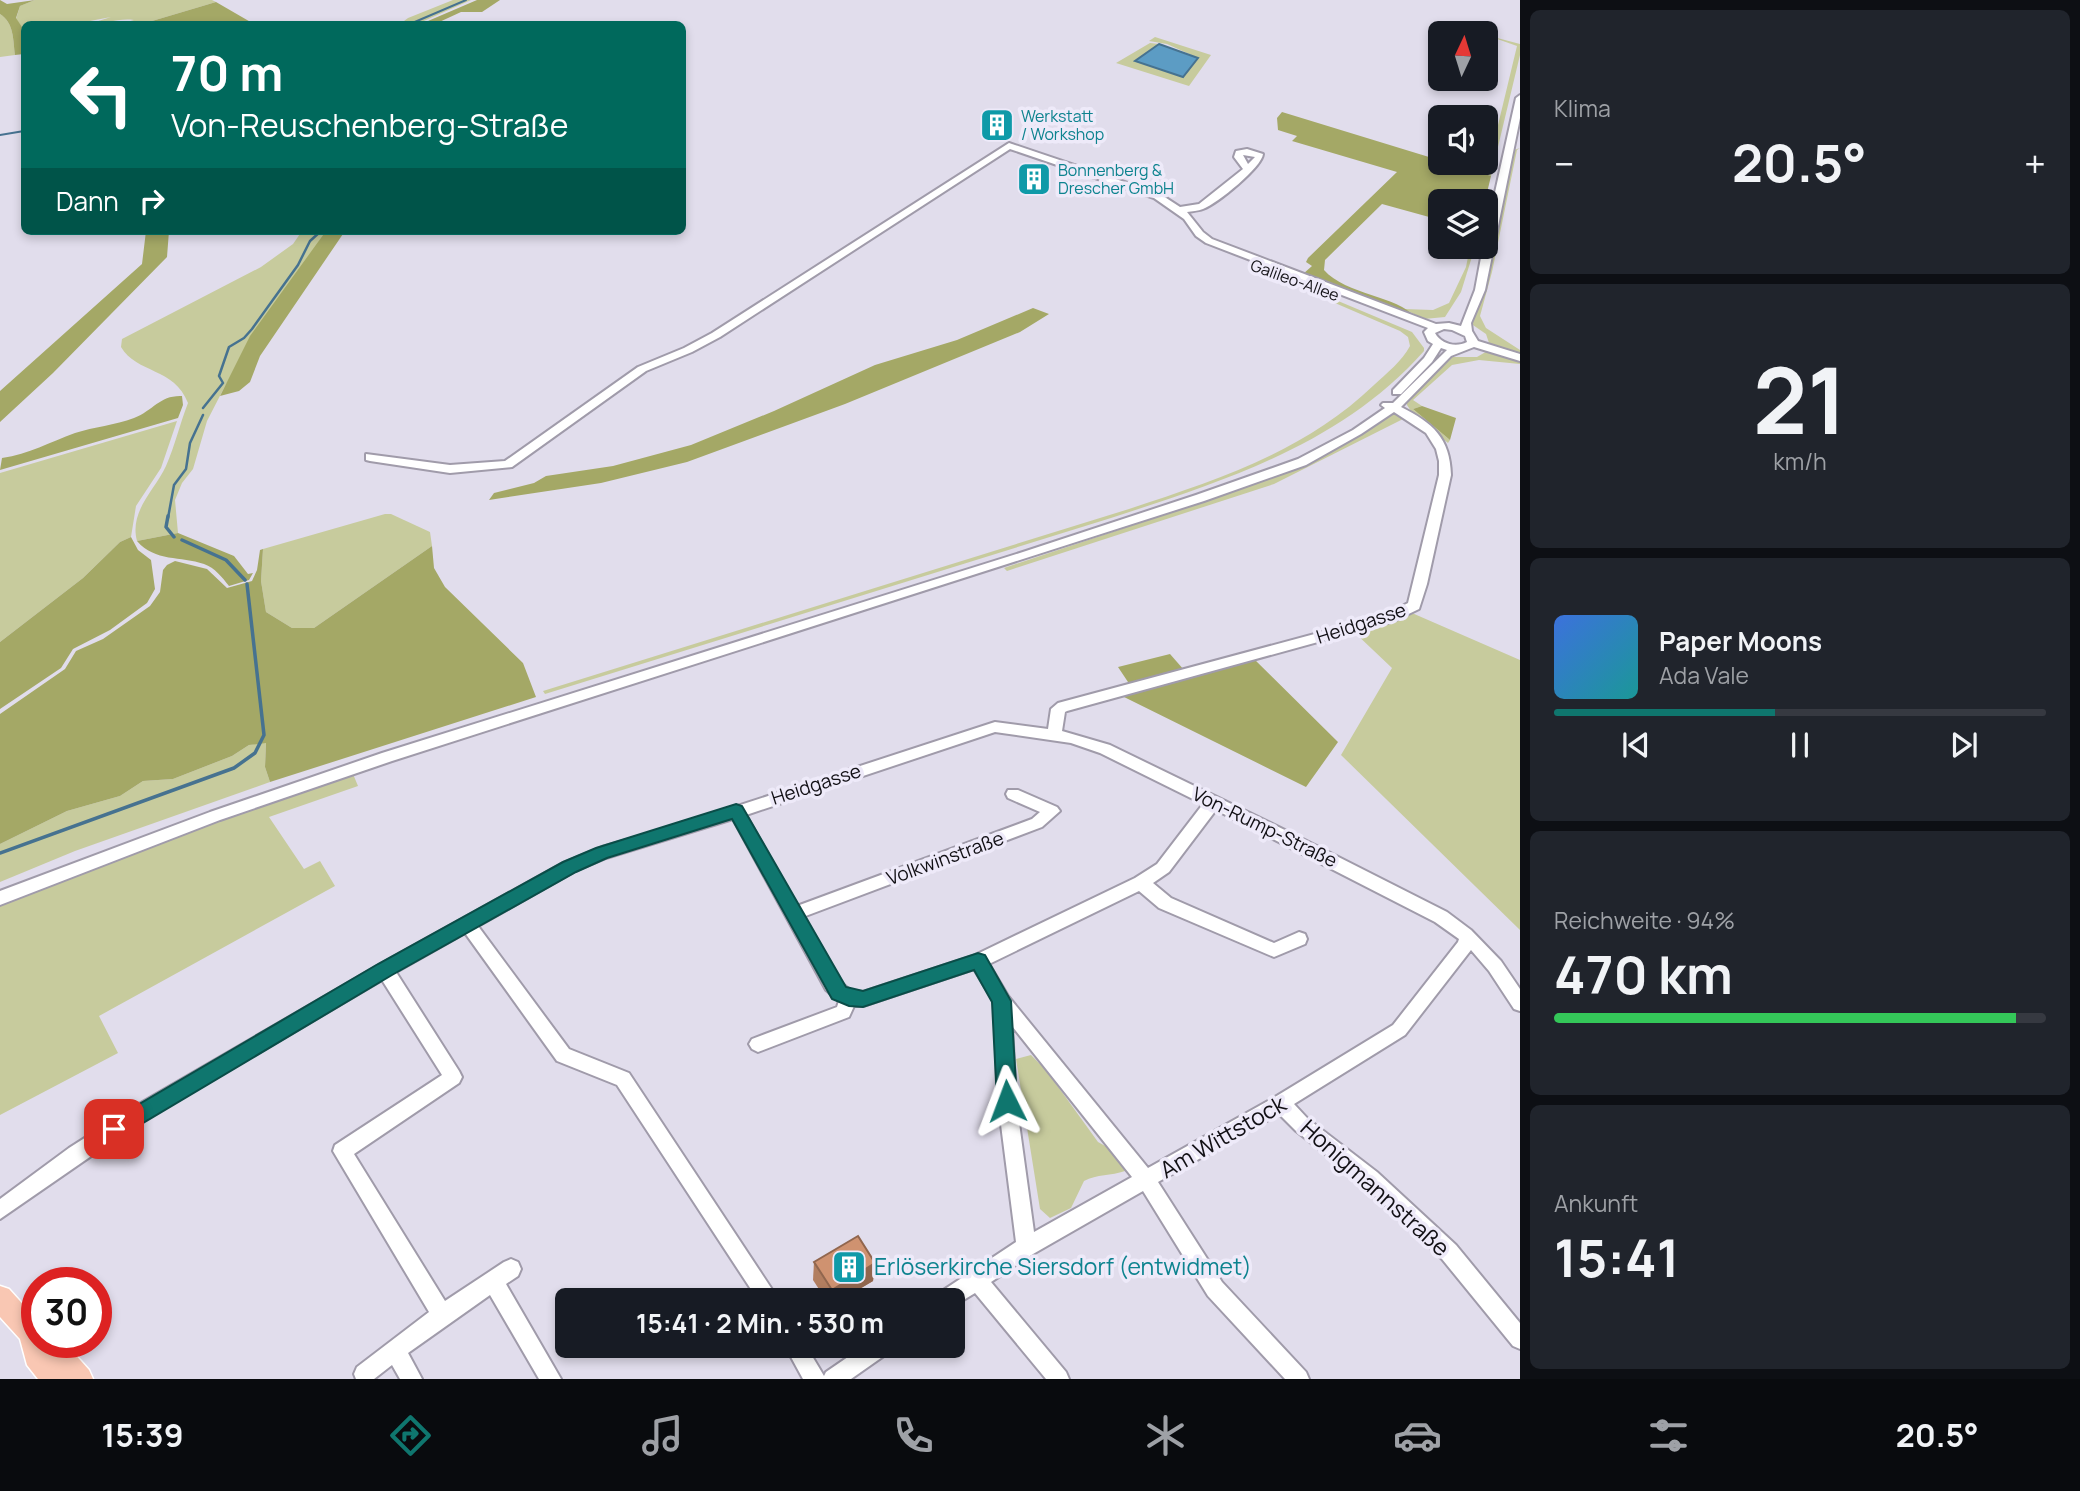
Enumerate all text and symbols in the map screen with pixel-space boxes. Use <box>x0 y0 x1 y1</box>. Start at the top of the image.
north arrow <box>1428 21 1498 91</box>
map controls <box>1428 21 1498 259</box>
text: 70 m <box>171 39 283 106</box>
icon: left <box>56 49 147 140</box>
text: Klima <box>1554 92 1611 124</box>
text: Von-Reuschenberg-Straße <box>171 103 568 147</box>
place label: Werkstatt / Workshop <box>1021 105 1104 145</box>
button: sound <box>1428 105 1498 175</box>
building icon: Werkstatt / Workshop <box>978 106 1016 144</box>
text: 20.5° <box>1732 127 1867 198</box>
text: − <box>1554 137 1575 189</box>
text: + <box>2024 137 2046 189</box>
place label: Bonnenberg & Drescher GmbH <box>1058 159 1174 199</box>
building icon: Bonnenberg & Drescher GmbH <box>1015 160 1053 198</box>
icon: right <box>133 182 171 220</box>
text: Dann <box>56 183 119 219</box>
button: layers <box>1428 189 1498 259</box>
street label: Galileo-Allee <box>1248 254 1342 306</box>
text: 21 <box>1753 337 1847 461</box>
text: km/h <box>1773 445 1827 477</box>
street label: Heidgasse <box>1313 596 1409 650</box>
text: Paper Moons <box>1659 623 1822 659</box>
text: Ada Vale <box>1659 659 1749 691</box>
icon: previous <box>1617 726 1655 764</box>
icon: pause <box>1781 726 1819 764</box>
icon: next <box>1945 726 1983 764</box>
street label: Heidgasse <box>768 757 864 811</box>
street label: Von-Rump-Straße <box>1188 781 1342 873</box>
street label: Volkwinstraße <box>883 825 1007 891</box>
text: Reichweite · 94% <box>1554 904 1735 936</box>
text: 470 km <box>1554 939 1733 1010</box>
position arrow <box>970 1064 1044 1138</box>
street label: Am Wittstock <box>1154 1087 1292 1185</box>
pin <box>84 1099 144 1159</box>
icon: arrive <box>95 1110 133 1148</box>
street label: Honigmannstraße <box>1294 1112 1457 1263</box>
text: Ankunft <box>1554 1187 1638 1219</box>
text: 15:41 <box>1554 1222 1679 1293</box>
building icon: Erlöserkirche Siersdorf (entwidmet) <box>830 1248 868 1286</box>
place label: Erlöserkirche Siersdorf (entwidmet) <box>874 1250 1252 1282</box>
speed limit sign: 30 <box>21 1267 112 1358</box>
text: 15:41 · 2 Min. · 530 m <box>636 1305 884 1341</box>
icon: directions <box>386 1411 435 1460</box>
icon: music <box>638 1411 687 1460</box>
icon: phone <box>889 1411 938 1460</box>
icon: climate <box>1141 1411 1190 1460</box>
icon: car <box>1393 1411 1442 1460</box>
icon: filters <box>1644 1411 1693 1460</box>
text: 15:39 <box>101 1413 184 1457</box>
text: 20.5° <box>1896 1413 1979 1457</box>

